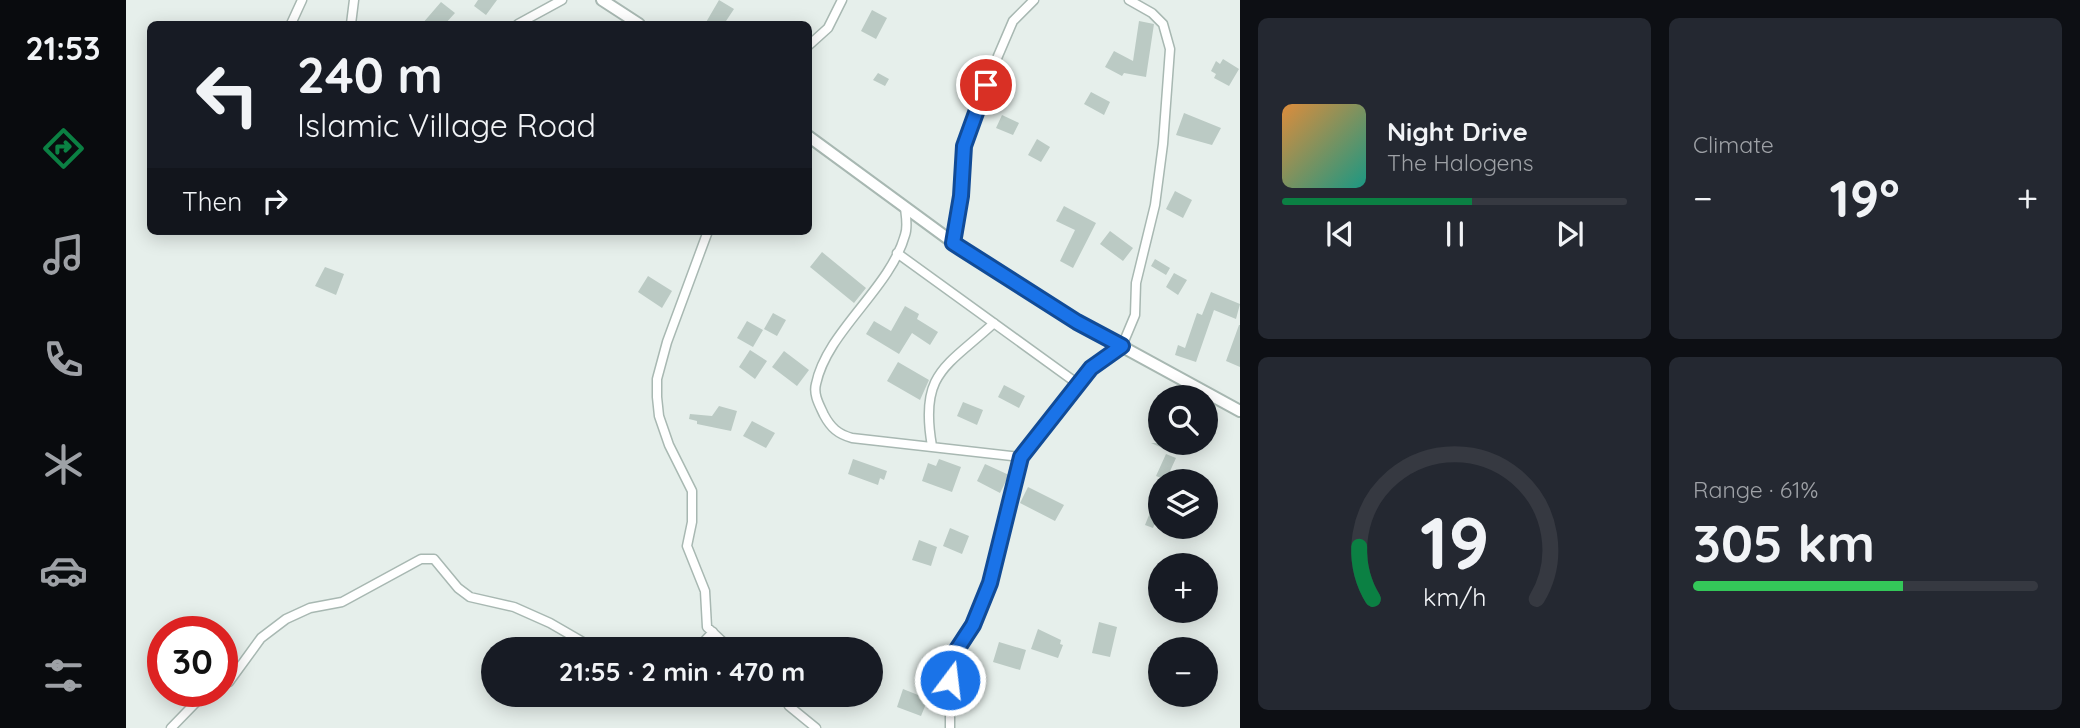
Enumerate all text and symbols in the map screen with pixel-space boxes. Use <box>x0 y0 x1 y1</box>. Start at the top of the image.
text: 21:53 <box>25 28 101 68</box>
text: 240 m <box>297 44 443 105</box>
icon: left <box>182 49 273 140</box>
pin <box>956 55 1016 115</box>
icon: arrive <box>967 66 1005 104</box>
text: Islamic Village Road <box>297 105 596 145</box>
text: Night Drive <box>1387 115 1528 148</box>
icon: directions <box>39 124 88 173</box>
text: Climate <box>1693 130 1774 159</box>
text: The Halogens <box>1387 148 1534 177</box>
text: 19° <box>1830 165 1900 230</box>
text: − <box>1693 174 1713 222</box>
text: + <box>2017 174 2038 222</box>
icon: right <box>256 182 294 220</box>
text: Then <box>182 185 242 218</box>
icon: previous <box>1321 215 1359 253</box>
icon: pause <box>1436 215 1474 253</box>
icon: next <box>1551 215 1589 253</box>
icon: music <box>39 230 88 279</box>
icon: phone <box>39 335 88 384</box>
map controls <box>1148 385 1218 707</box>
button: search <box>1148 385 1218 455</box>
icon: climate <box>39 440 88 489</box>
button: layers <box>1148 469 1218 539</box>
text: Range · 61% <box>1693 475 1818 504</box>
text: 19 <box>1420 497 1489 588</box>
text: 305 km <box>1693 510 1875 575</box>
icon: car <box>39 546 88 595</box>
button: + <box>1148 553 1218 623</box>
text: km/h <box>1423 581 1486 612</box>
speed limit sign: 30 <box>147 616 238 707</box>
button: − <box>1148 637 1218 707</box>
position arrow <box>913 643 987 717</box>
icon: filters <box>39 651 88 700</box>
text: 21:55 · 2 min · 470 m <box>559 655 805 688</box>

